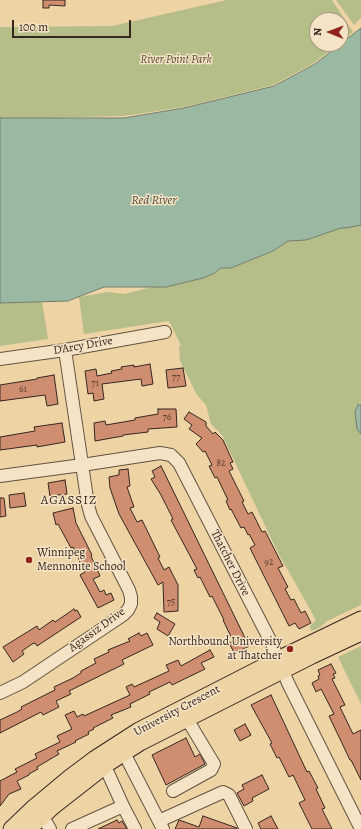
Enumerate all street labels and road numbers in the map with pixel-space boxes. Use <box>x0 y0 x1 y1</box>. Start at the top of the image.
street label: D'Arcy Drive <box>52 334 114 358</box>
street label: Thatcher Drive <box>207 528 253 598</box>
street label: Agassiz Drive <box>66 605 128 655</box>
street label: University Crescent <box>131 682 223 740</box>

